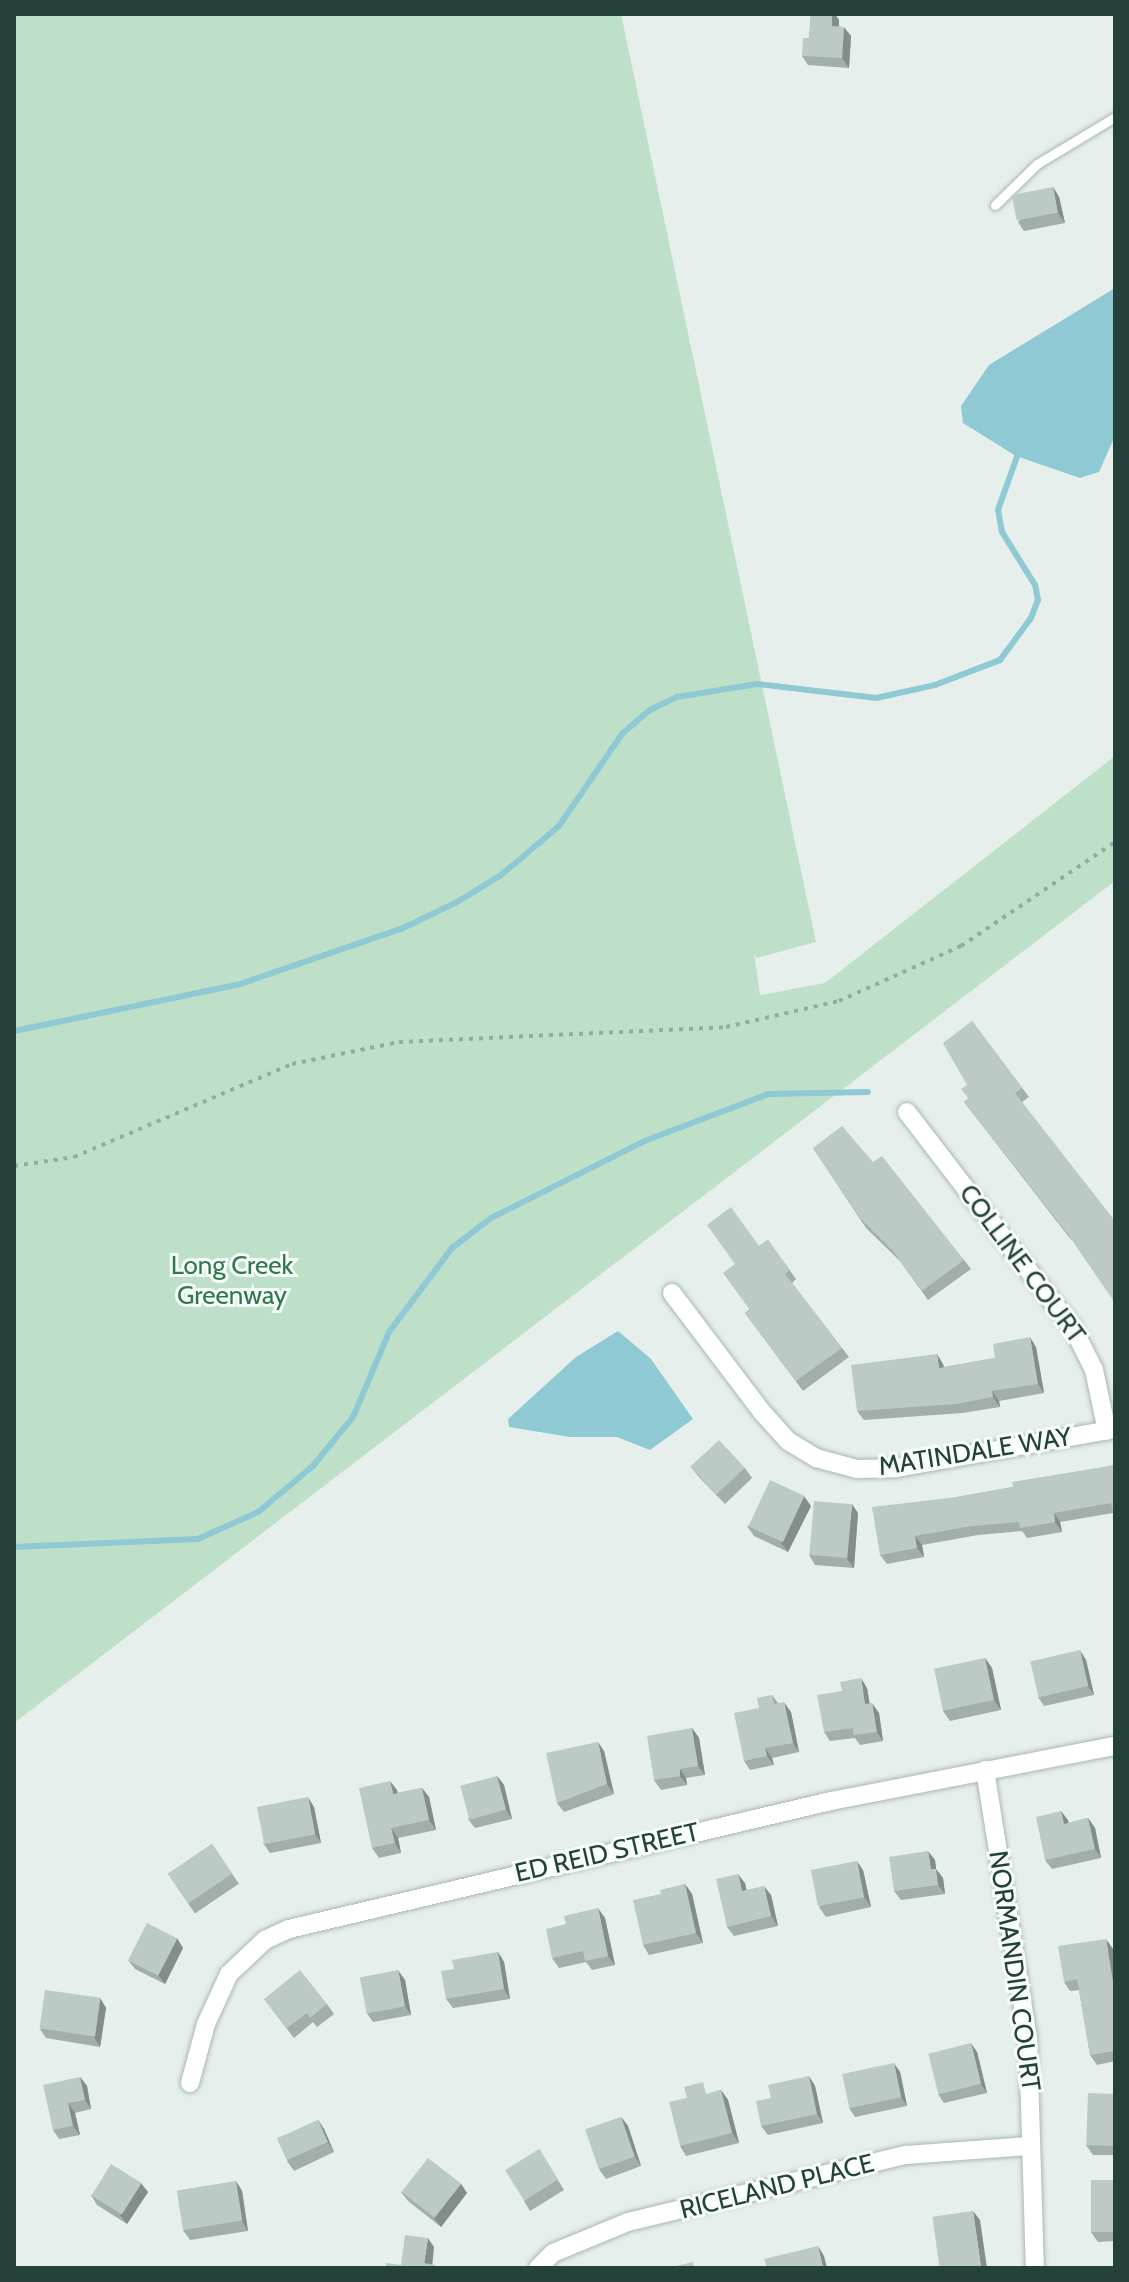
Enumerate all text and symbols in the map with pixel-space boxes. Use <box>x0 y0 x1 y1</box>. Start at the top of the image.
street label: COLLINE COURT <box>952 1178 1092 1350</box>
park label: Long Creek Greenway <box>171 1250 293 1312</box>
street label: MATINDALE WAY <box>876 1421 1074 1483</box>
street label: ED REID STREET <box>512 1817 702 1889</box>
street label: NORMANDIN COURT <box>982 1849 1046 2093</box>
street label: RICELAND PLACE <box>677 2148 877 2226</box>

